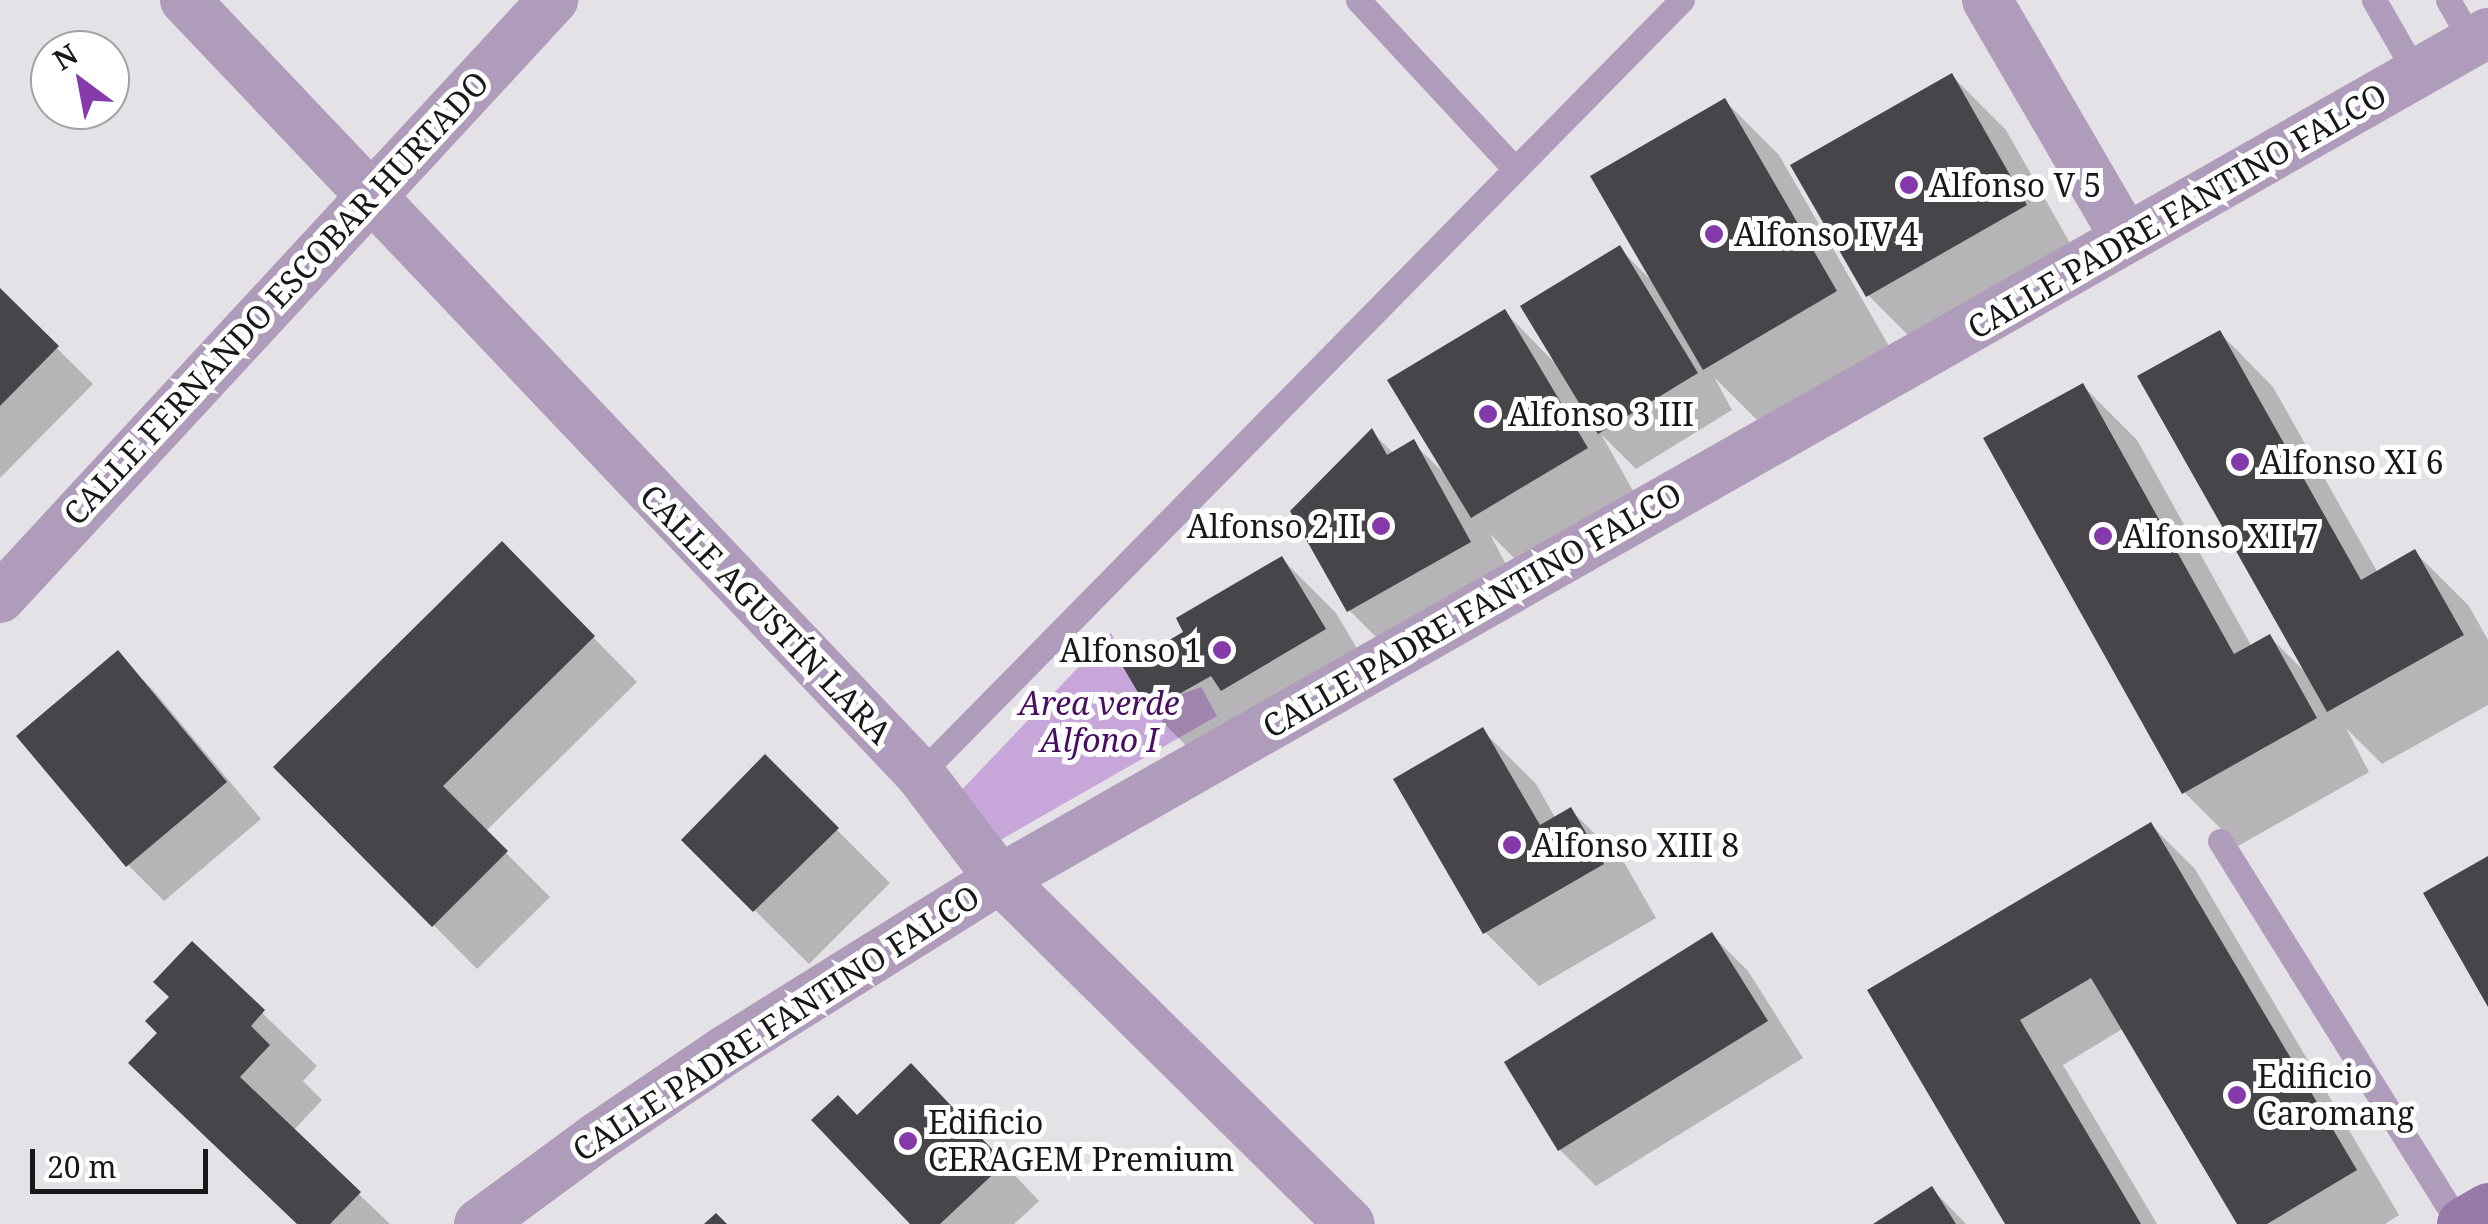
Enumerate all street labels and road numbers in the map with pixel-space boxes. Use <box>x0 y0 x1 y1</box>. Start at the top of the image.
street label: CALLE FERNANDO ESCOBAR HURTADO <box>55 63 497 533</box>
street label: CALLE PADRE FANTINO FALCO <box>1961 75 2393 347</box>
street label: CALLE PADRE FANTINO FALCO <box>1256 474 1688 746</box>
street label: CALLE AGUSTÍN LARA <box>632 477 900 751</box>
street label: CALLE PADRE FANTINO FALCO <box>565 877 987 1169</box>

